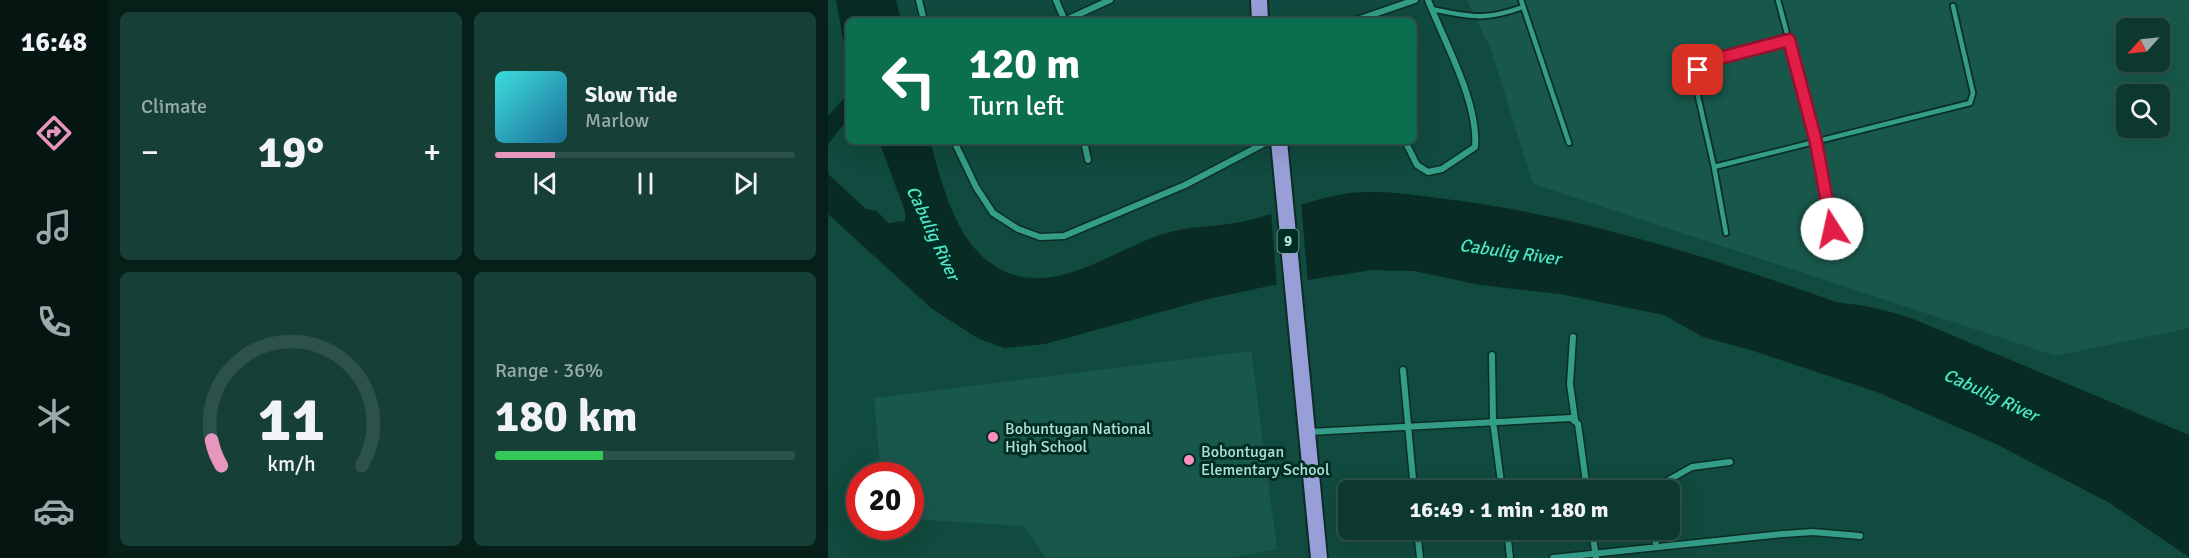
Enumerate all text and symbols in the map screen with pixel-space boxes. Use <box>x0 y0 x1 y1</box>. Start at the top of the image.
north arrow <box>2116 18 2170 72</box>
map controls <box>2116 18 2170 138</box>
text: 16:48 <box>21 26 87 59</box>
text: 120 m <box>969 39 1080 90</box>
icon: left <box>870 42 948 120</box>
pin <box>1672 44 1723 95</box>
icon: arrive <box>1681 53 1714 86</box>
text: Slow Tide <box>585 81 677 108</box>
button: search <box>2116 84 2170 138</box>
text: Turn left <box>969 90 1064 123</box>
text: Climate <box>141 94 207 119</box>
text: Marlow <box>585 108 649 133</box>
icon: directions <box>33 112 75 154</box>
text: 19° <box>258 125 324 180</box>
text: − <box>141 132 159 173</box>
text: + <box>423 132 441 173</box>
icon: previous <box>529 167 562 200</box>
icon: pause <box>629 167 662 200</box>
icon: next <box>729 167 762 200</box>
water label: Cabulig River <box>902 182 965 286</box>
position arrow <box>1800 197 1864 261</box>
icon: music <box>33 206 75 248</box>
road number: 9 <box>1278 229 1298 253</box>
water label: Cabulig River <box>1458 234 1564 270</box>
icon: phone <box>33 301 75 343</box>
text: Range · 36% <box>495 358 603 383</box>
water label: Cabulig River <box>1940 364 2044 427</box>
text: 11 <box>257 381 325 458</box>
text: 180 km <box>495 389 638 444</box>
icon: climate <box>33 395 75 437</box>
place label: Bobuntugan National High School <box>1005 419 1151 457</box>
marker: Bobuntugan National High School <box>986 430 1000 444</box>
place label: Bobontugan Elementary School <box>1201 442 1330 480</box>
text: km/h <box>267 451 315 477</box>
marker: Bobontugan Elementary School <box>1182 453 1196 467</box>
speed limit sign: 20 <box>846 462 924 540</box>
icon: car <box>33 490 75 532</box>
text: 16:49 · 1 min · 180 m <box>1409 496 1609 523</box>

